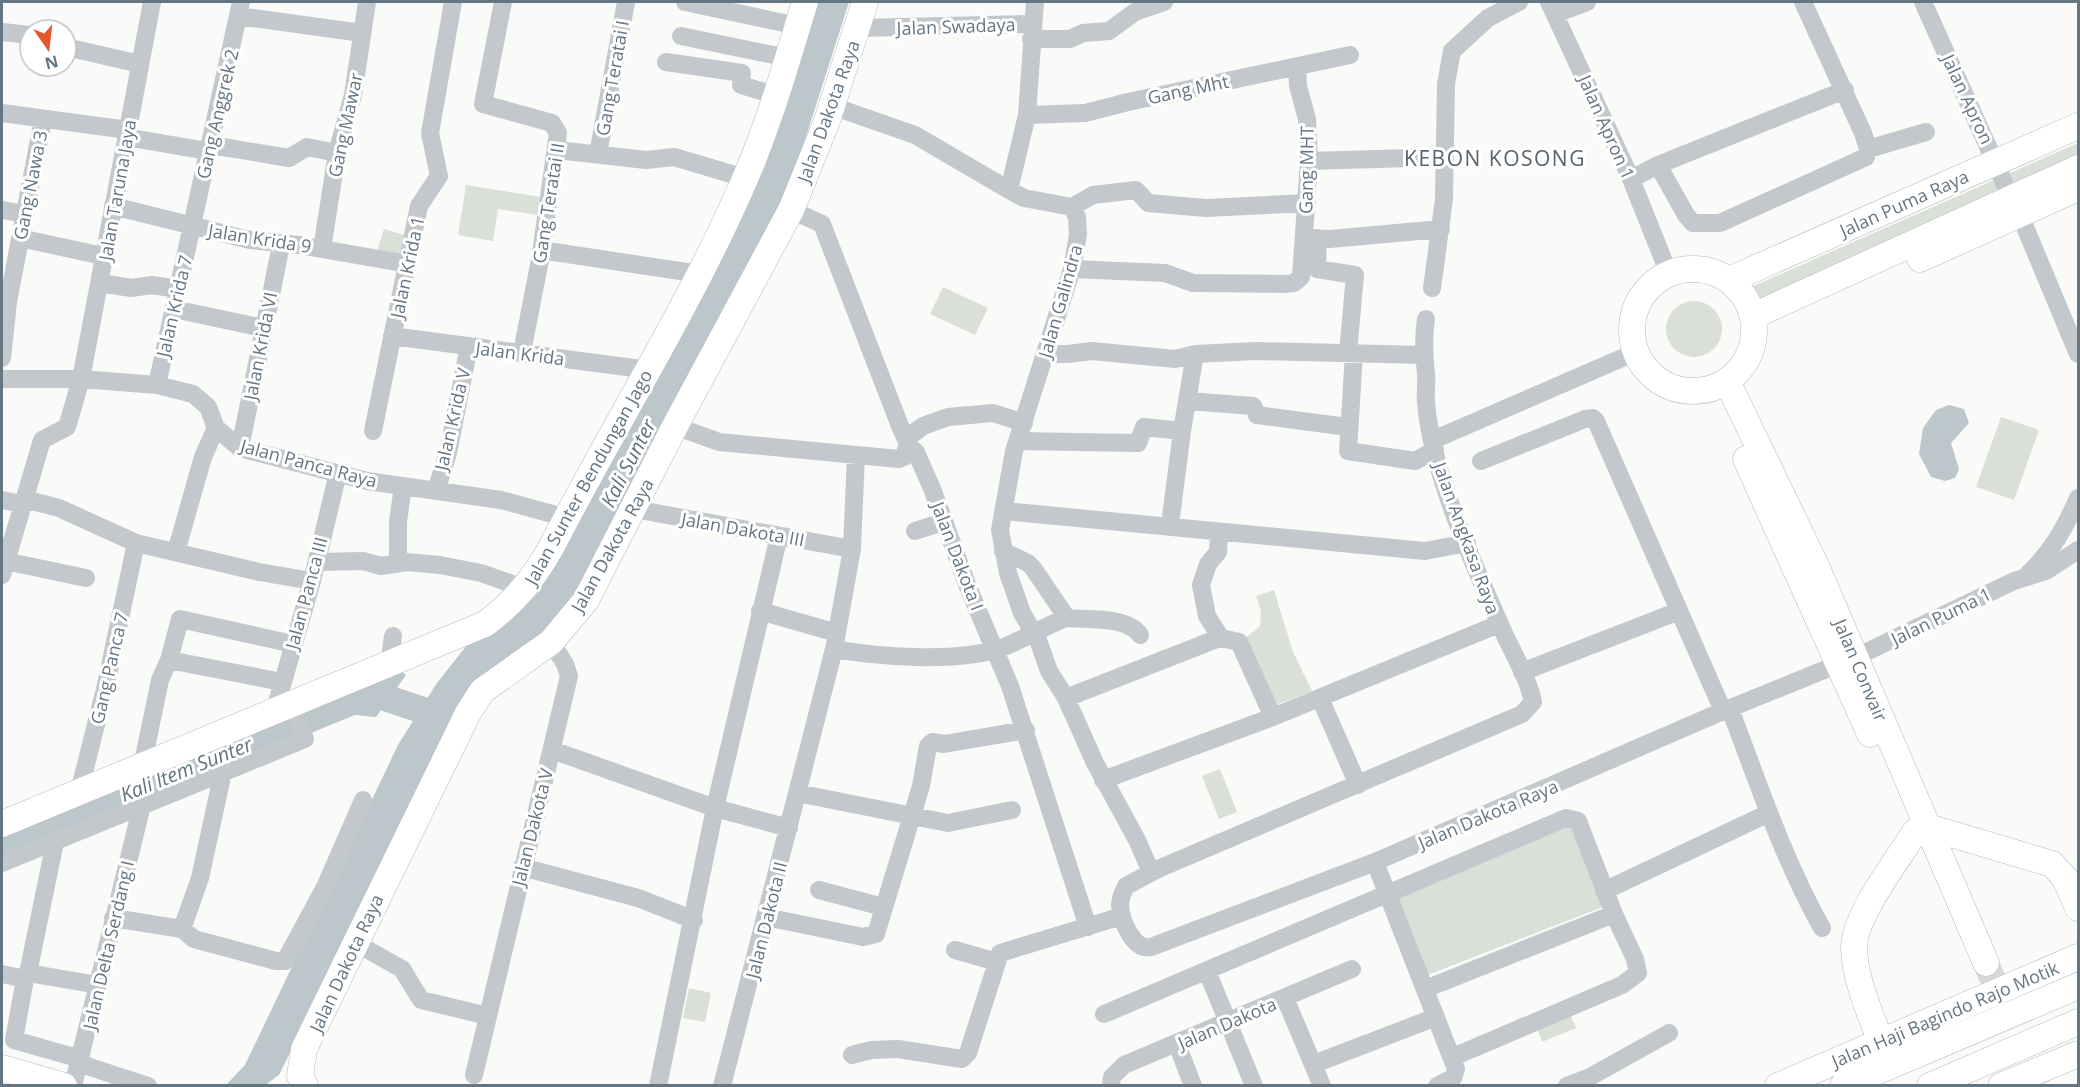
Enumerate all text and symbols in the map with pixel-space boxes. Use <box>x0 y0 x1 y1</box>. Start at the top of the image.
street label: Jalan Swadaya <box>894 12 1016 40</box>
north arrow <box>18 18 78 78</box>
street label: Gang Teratai I <box>590 18 634 138</box>
street label: Jalan Dakota Raya <box>790 37 865 187</box>
street label: Gang Anggrek 2 <box>190 47 244 181</box>
street label: Jalan Apron <box>1936 48 1999 148</box>
text: N <box>43 50 61 75</box>
street label: Gang Mht <box>1145 69 1231 109</box>
street label: Jalan Apron 1 <box>1573 69 1641 183</box>
street label: Gang Mawar <box>322 70 368 179</box>
street label: Jalan Taruna Jaya <box>92 118 141 264</box>
street label: Gang MHT <box>1293 126 1319 214</box>
street label: Gang Nawa 3 <box>8 128 52 242</box>
street label: Gang Teratai II <box>527 141 569 265</box>
district label: KEBON KOSONG <box>1404 144 1586 172</box>
street label: Jalan Puma Raya <box>1834 164 1972 243</box>
street label: Jalan Krida 1 <box>384 214 430 322</box>
street label: Jalan Krida 9 <box>205 218 313 258</box>
street label: Jalan Galindra <box>1032 242 1088 362</box>
street label: Jalan Krida 7 <box>150 253 197 361</box>
street label: Jalan Krida VI <box>237 290 282 404</box>
street label: Jalan Krida <box>472 335 566 370</box>
street label: Jalan Krida V <box>428 365 475 475</box>
street label: Jalan Sunter Bendungan Jago <box>518 365 657 591</box>
water label: Kali Sunter <box>594 413 662 512</box>
street label: Jalan Panca Raya <box>236 433 380 493</box>
street label: Jalan Angkasa Raya <box>1428 457 1506 617</box>
street label: Jalan Dakota Raya <box>564 474 659 618</box>
street label: Jalan Dakota I <box>926 496 990 614</box>
street label: Jalan Dakota III <box>678 506 806 552</box>
street label: Jalan Panca III <box>279 534 333 654</box>
street label: Jalan Puma 1 <box>1885 581 1995 651</box>
street label: Gang Panca 7 <box>84 610 134 726</box>
street label: Jalan Convair <box>1828 613 1894 726</box>
water label: Kali Item Sunter <box>116 730 257 808</box>
street label: Jalan Dakota V <box>505 765 558 890</box>
street label: Jalan Dakota Raya <box>1413 774 1562 855</box>
street label: Jalan Delta Serdang I <box>76 858 139 1034</box>
street label: Jalan Dakota II <box>739 859 792 983</box>
street label: Jalan Dakota Raya <box>303 890 389 1038</box>
street label: Jalan Haji Bagindo Rajo Motik <box>1826 955 2063 1074</box>
street label: Jalan Dakota <box>1172 991 1280 1055</box>

